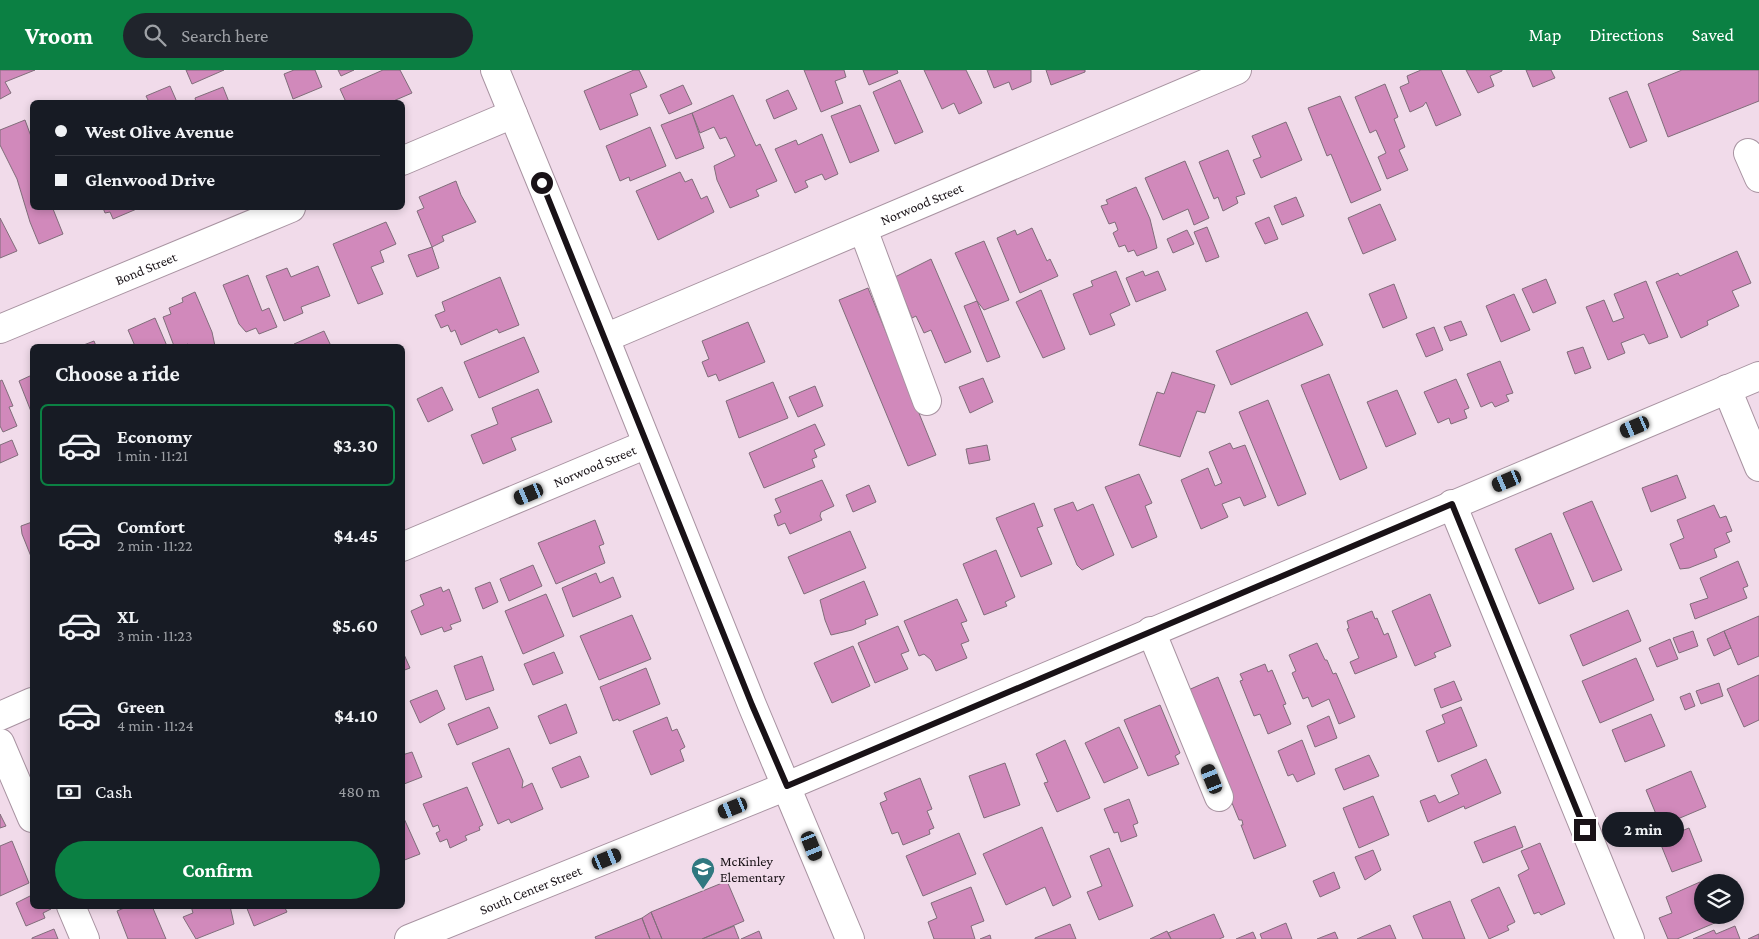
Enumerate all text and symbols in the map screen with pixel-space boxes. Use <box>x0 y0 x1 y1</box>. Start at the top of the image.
search box <box>123 13 473 58</box>
icon: search <box>141 21 169 49</box>
text: Vroom <box>25 22 93 49</box>
text: Search here <box>181 25 268 46</box>
text: Map <box>1529 25 1561 45</box>
text: Directions <box>1589 25 1664 45</box>
text: Saved <box>1692 25 1734 45</box>
text: West Olive Avenue <box>85 121 234 142</box>
text: Glenwood Drive <box>85 169 215 190</box>
route start <box>531 172 553 194</box>
street label: Norwood Street <box>878 179 966 228</box>
street label: Bond Street <box>113 248 179 288</box>
text: Choose a ride <box>55 361 180 386</box>
car <box>1618 414 1651 440</box>
icon: car <box>57 423 102 468</box>
text: Economy <box>117 426 192 447</box>
text: $3.30 <box>333 435 378 456</box>
street label: Norwood Street <box>551 441 639 490</box>
text: 1 min · 11:21 <box>117 447 188 464</box>
car <box>1490 468 1523 494</box>
car <box>512 481 545 507</box>
icon: car <box>57 513 102 558</box>
text: Comfort <box>117 516 185 537</box>
text: $4.45 <box>334 525 378 546</box>
text: 2 min · 11:22 <box>117 537 193 554</box>
icon: car <box>57 603 102 648</box>
text: XL <box>117 606 139 627</box>
text: $5.60 <box>332 615 378 636</box>
text: 3 min · 11:23 <box>117 627 193 644</box>
icon: car <box>57 693 102 738</box>
text: Green <box>117 696 165 717</box>
text: $4.10 <box>334 705 378 726</box>
text: 4 min · 11:24 <box>117 717 194 734</box>
car <box>1199 762 1224 796</box>
icon: cash <box>55 778 83 806</box>
text: Cash <box>95 781 133 802</box>
text: 480 m <box>338 783 380 800</box>
car <box>716 795 749 821</box>
callout: 2 min <box>1602 812 1685 848</box>
route end <box>1574 819 1596 841</box>
text: 2 min <box>1624 821 1662 838</box>
car <box>799 829 824 863</box>
button: Confirm <box>55 841 380 899</box>
car <box>590 846 623 872</box>
place label: McKinley Elementary <box>720 853 785 885</box>
school or university icon: McKinley Elementary <box>690 856 716 890</box>
street label: South Center Street <box>477 862 584 918</box>
map controls <box>1694 874 1744 924</box>
button: layers <box>1694 874 1744 924</box>

